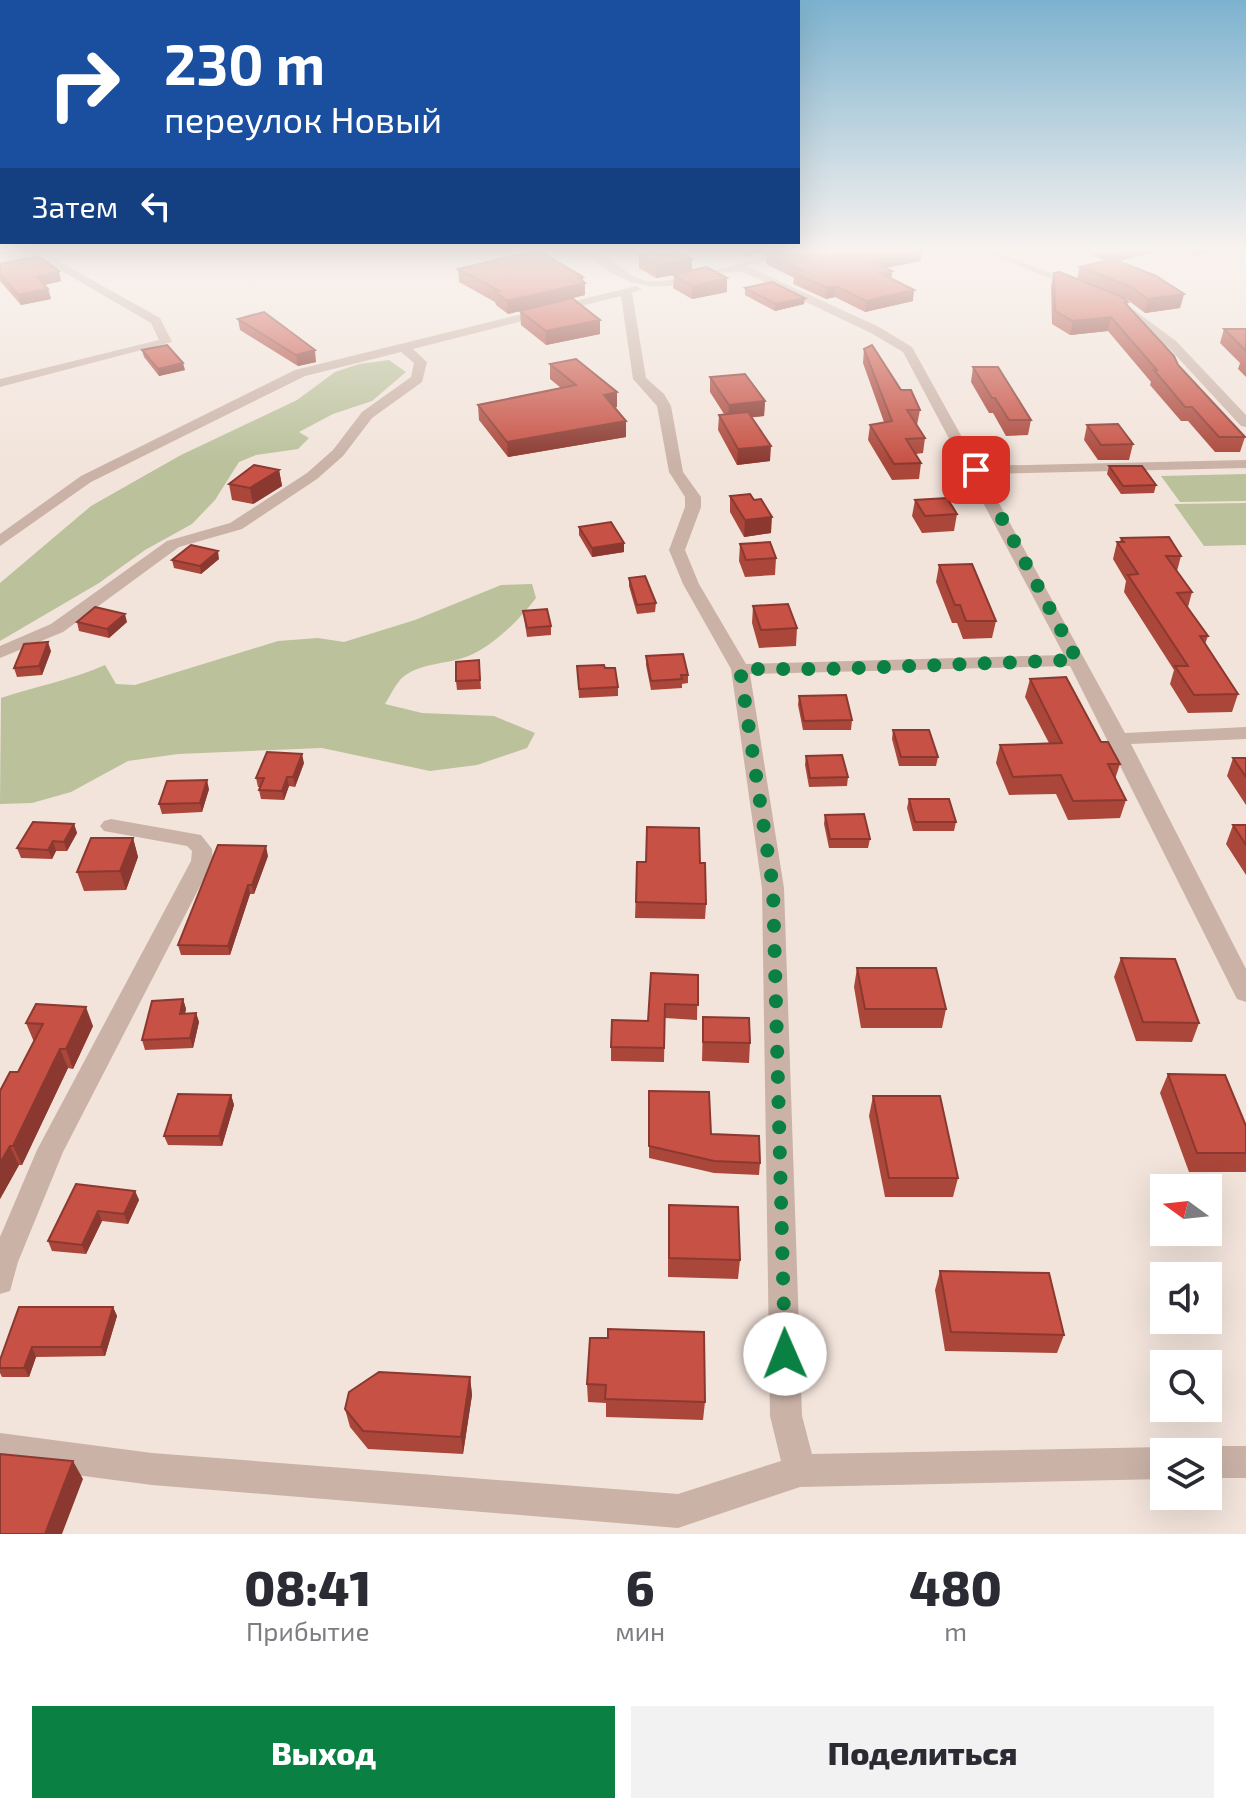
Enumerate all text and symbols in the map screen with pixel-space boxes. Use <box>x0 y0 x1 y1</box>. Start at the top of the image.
text: 230 m <box>164 29 325 96</box>
icon: right <box>32 32 136 136</box>
text: переулок Новый <box>164 97 442 140</box>
icon: left <box>134 184 178 228</box>
text: Затем <box>32 188 118 224</box>
pin <box>942 436 1010 504</box>
icon: arrive <box>954 448 998 492</box>
north arrow <box>1150 1174 1222 1246</box>
map controls <box>1150 1174 1222 1510</box>
button: sound <box>1150 1262 1222 1334</box>
position arrow <box>743 1312 827 1396</box>
button: search <box>1150 1350 1222 1422</box>
button: layers <box>1150 1438 1222 1510</box>
text: 08:41 <box>244 1558 371 1616</box>
text: 6 <box>626 1558 655 1616</box>
text: 480 <box>909 1558 1002 1616</box>
text: Прибытие <box>246 1615 369 1646</box>
text: мин <box>615 1615 665 1646</box>
text: m <box>944 1615 967 1646</box>
button: Выход <box>32 1706 615 1798</box>
button: Поделиться <box>631 1706 1214 1798</box>

